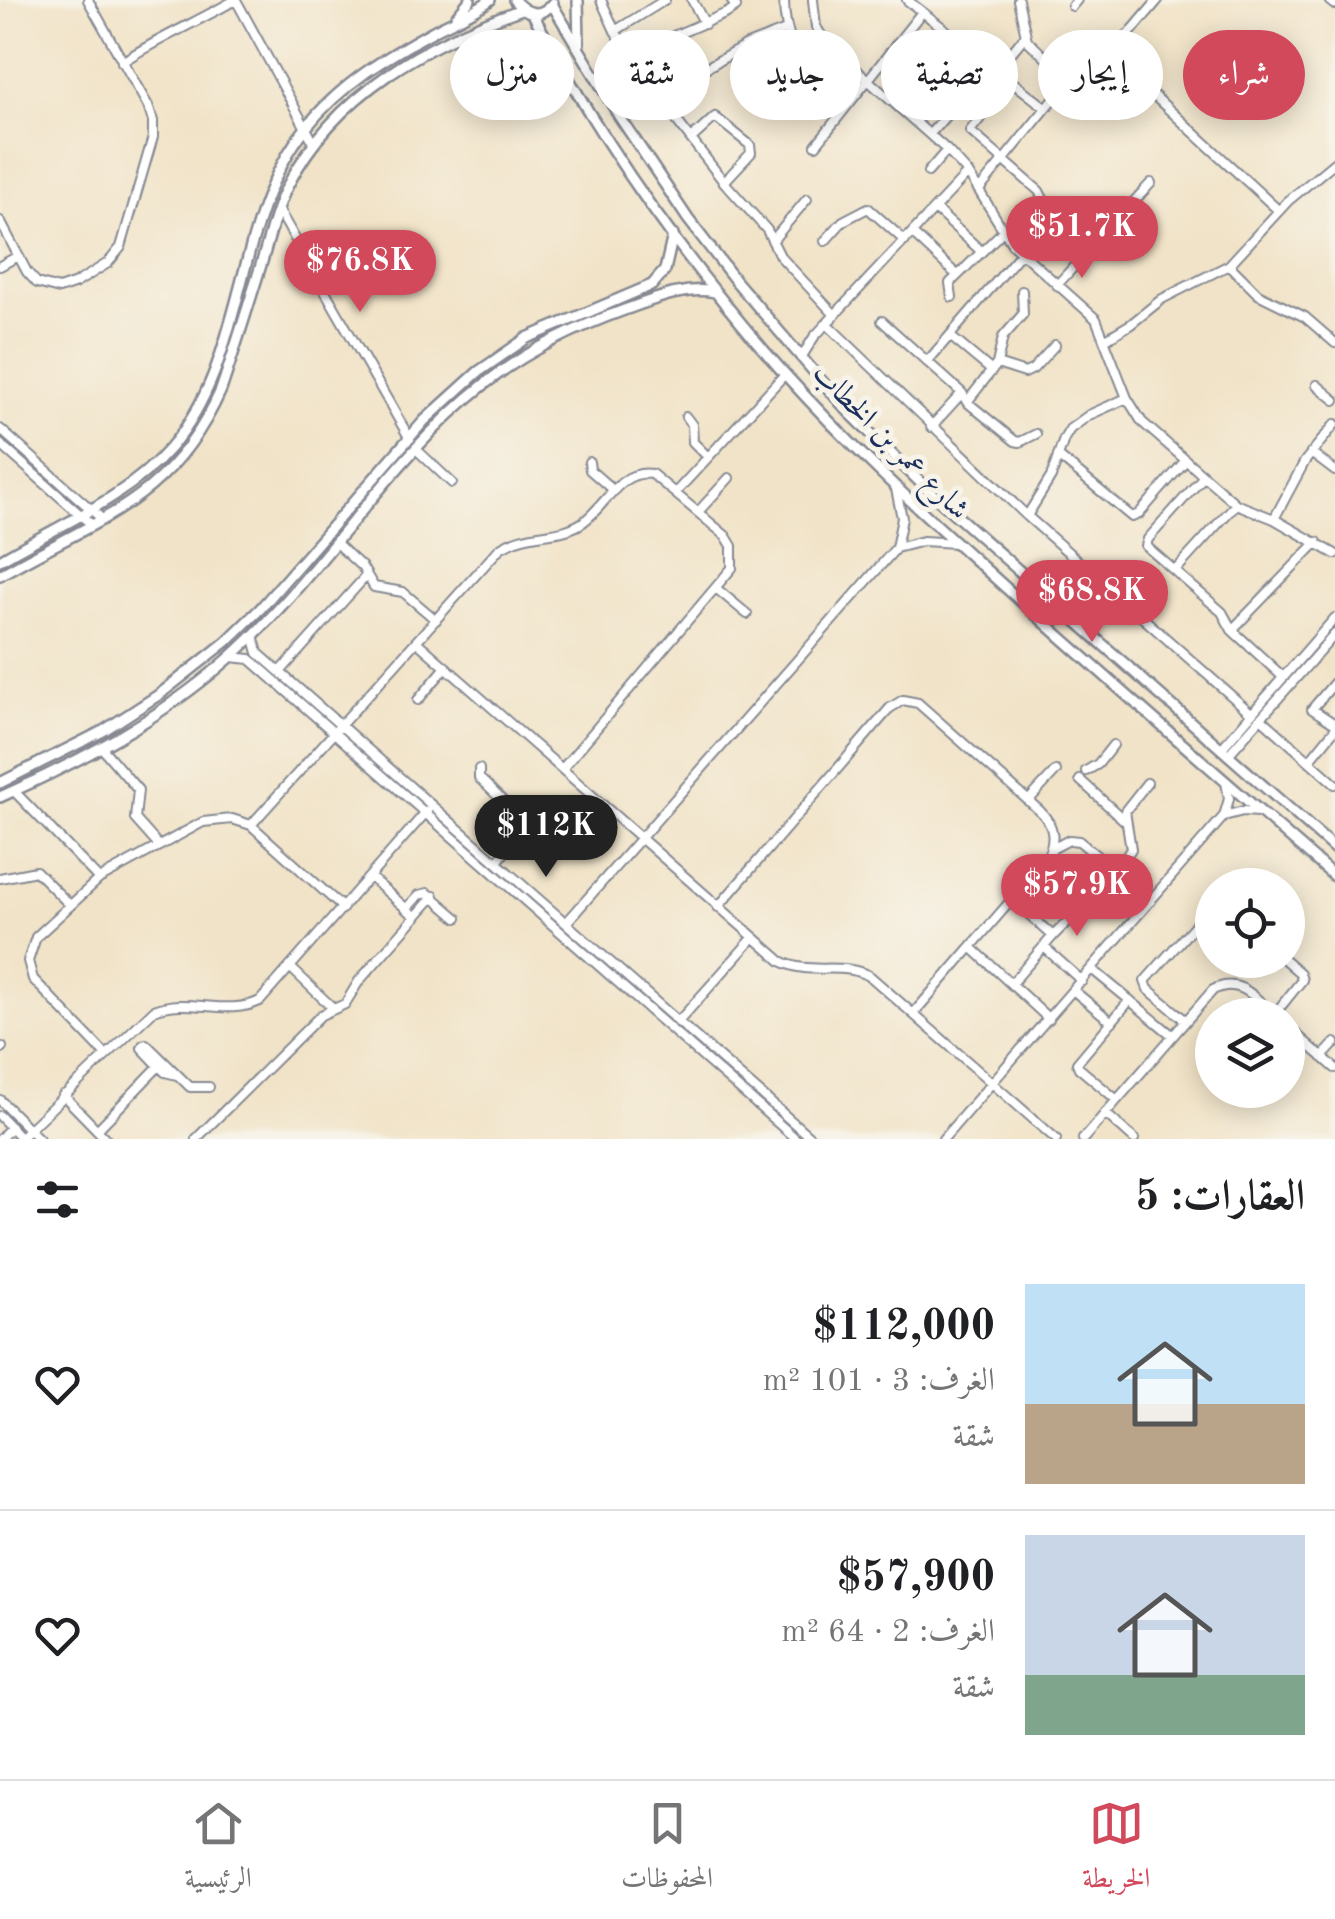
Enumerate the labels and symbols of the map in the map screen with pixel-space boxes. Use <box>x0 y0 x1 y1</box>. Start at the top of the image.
pin: $51.7K <box>1001 196 1163 281</box>
pin: $76.8K <box>279 230 441 315</box>
street label: شارع عمر بن الخطاب <box>800 358 974 532</box>
pin: $68.8K <box>1011 560 1173 645</box>
pin: $112K <box>476 795 616 880</box>
pin: $57.9K <box>996 854 1158 939</box>

